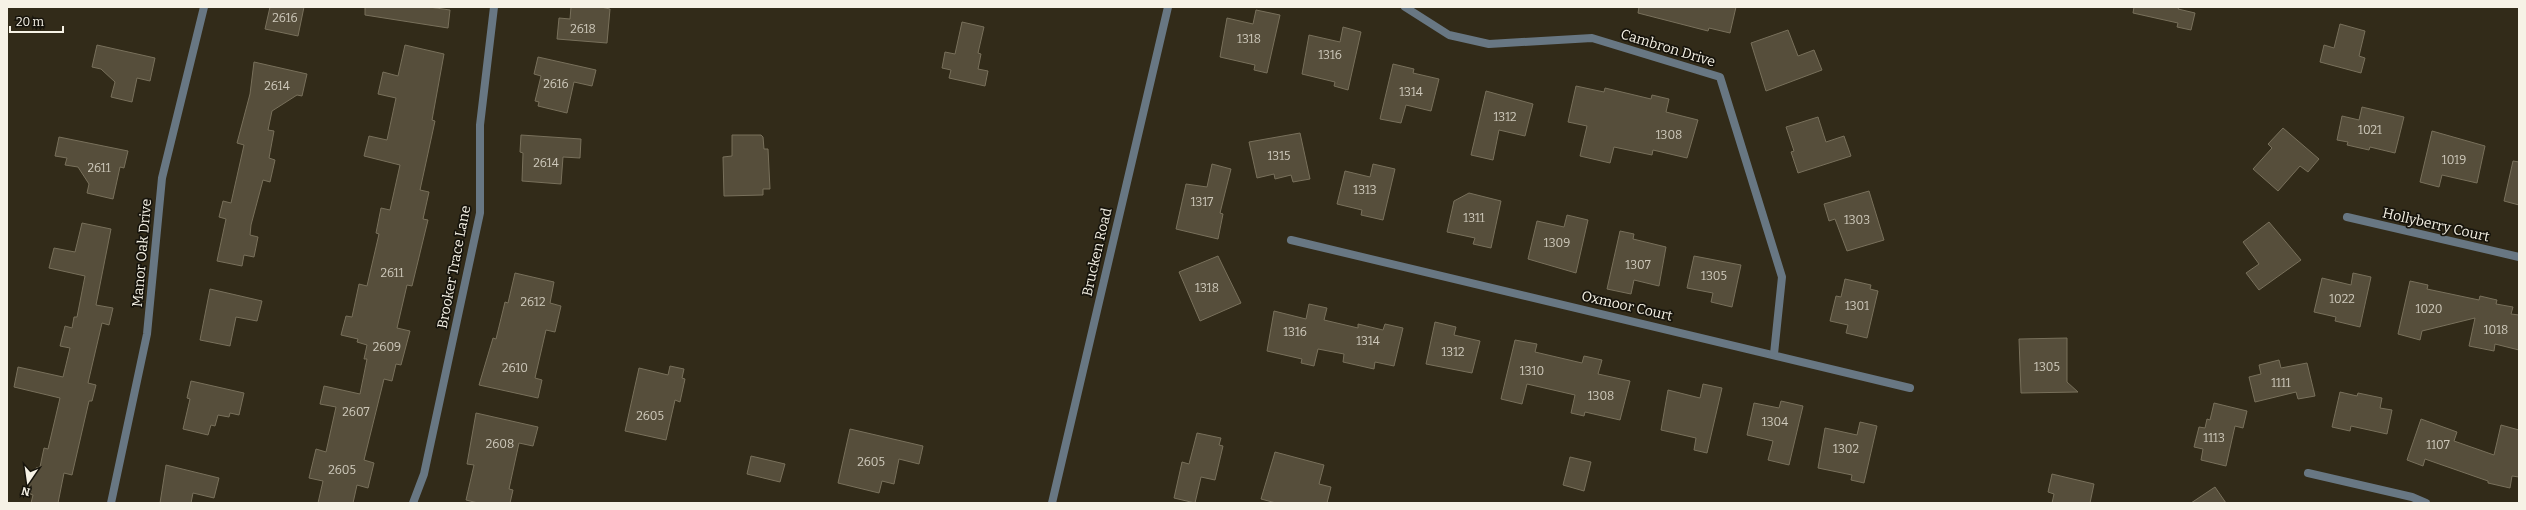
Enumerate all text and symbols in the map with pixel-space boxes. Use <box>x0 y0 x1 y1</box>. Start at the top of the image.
scale bar <box>10 8 63 34</box>
house number: 2616 <box>272 11 298 25</box>
text: 20 m <box>16 15 45 29</box>
house number: 2618 <box>570 22 596 36</box>
street label: Cambron Drive <box>1619 26 1717 70</box>
house number: 1318 <box>1237 32 1261 46</box>
house number: 1316 <box>1318 48 1342 62</box>
house number: 2616 <box>543 77 569 91</box>
house number: 2614 <box>264 79 290 93</box>
house number: 1314 <box>1399 85 1423 99</box>
house number: 1312 <box>1493 110 1517 124</box>
house number: 1021 <box>2358 123 2382 137</box>
house number: 1308 <box>1656 128 1682 142</box>
house number: 1315 <box>1268 149 1291 163</box>
house number: 1019 <box>2442 153 2466 167</box>
house number: 2614 <box>533 156 559 170</box>
house number: 2611 <box>87 161 111 175</box>
house number: 1313 <box>1353 183 1377 197</box>
house number: 1317 <box>1191 195 1213 209</box>
street label: Manor Oak Drive <box>129 198 155 308</box>
street label: Brooker Trace Lane <box>434 204 474 330</box>
street label: Hollyberry Court <box>2381 204 2491 246</box>
street label: Brucken Road <box>1079 206 1115 298</box>
house number: 1311 <box>1463 211 1485 225</box>
house number: 1303 <box>1844 213 1870 227</box>
house number: 1309 <box>1544 236 1570 250</box>
house number: 1307 <box>1625 258 1651 272</box>
house number: 2611 <box>380 266 404 280</box>
house number: 1305 <box>1701 269 1727 283</box>
house number: 1318 <box>1195 281 1219 295</box>
street label: Oxmoor Court <box>1580 287 1674 325</box>
house number: 1022 <box>2329 292 2355 306</box>
house number: 2612 <box>521 295 545 309</box>
house number: 1301 <box>1845 299 1869 313</box>
house number: 1020 <box>2416 302 2442 316</box>
house number: 1018 <box>2484 323 2508 337</box>
house number: 1316 <box>1283 325 1307 339</box>
house number: 1314 <box>1356 334 1380 348</box>
house number: 2609 <box>373 340 401 354</box>
house number: 1312 <box>1441 345 1465 359</box>
house number: 1305 <box>2034 360 2060 374</box>
house number: 2610 <box>502 361 528 375</box>
house number: 1310 <box>1520 364 1544 378</box>
house number: 1111 <box>2271 376 2291 390</box>
house number: 1308 <box>1588 389 1614 403</box>
house number: 2607 <box>342 405 370 419</box>
house number: 2605 <box>636 409 664 423</box>
house number: 1304 <box>1762 415 1788 429</box>
house number: 1113 <box>2203 431 2225 445</box>
house number: 2608 <box>486 437 514 451</box>
house number: 1107 <box>2426 438 2450 452</box>
house number: 1302 <box>1833 442 1859 456</box>
house number: 2605 <box>857 455 885 469</box>
north arrow <box>8 462 48 502</box>
house number: 2605 <box>328 463 356 477</box>
text: N <box>20 484 31 499</box>

